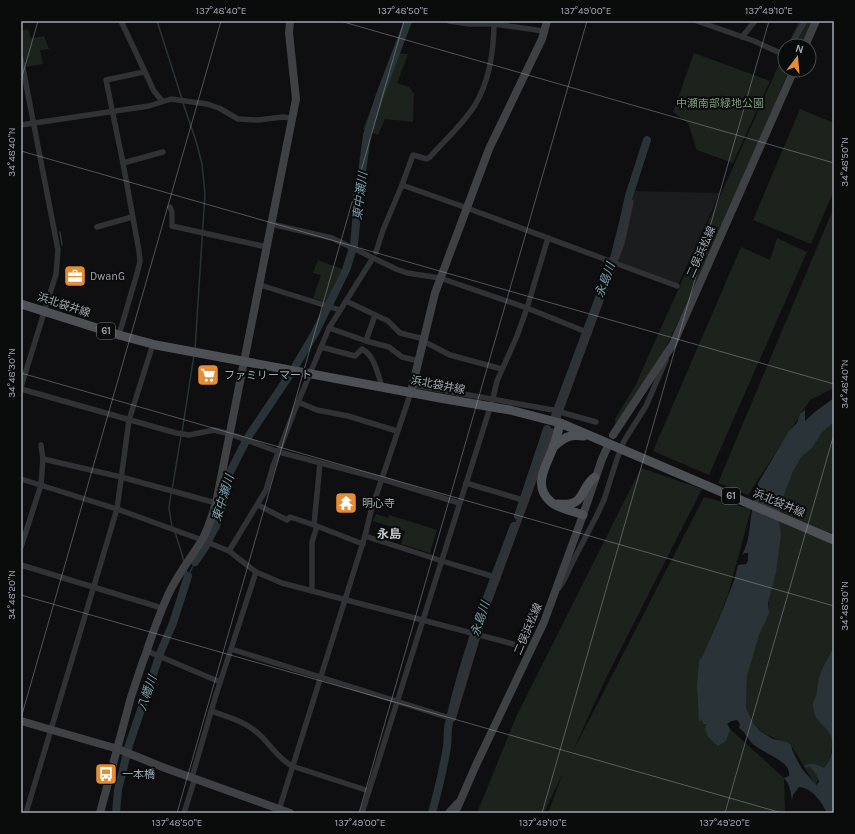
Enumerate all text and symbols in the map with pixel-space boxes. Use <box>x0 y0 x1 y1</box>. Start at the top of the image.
text: 137°48'40"E <box>196 5 246 17</box>
text: 137°48'50"E <box>378 5 428 17</box>
text: 137°49'00"E <box>561 5 611 17</box>
text: 137°49'10"E <box>745 5 793 17</box>
north arrow <box>777 38 817 78</box>
text: N <box>794 42 805 56</box>
park label: 中瀬南部緑地公園 <box>676 97 764 110</box>
text: 34°48'40"N <box>6 127 18 177</box>
text: 34°48'50"N <box>839 137 851 187</box>
water label: 東中瀬川 <box>350 169 370 221</box>
street label: 二俣浜松線 <box>684 224 718 280</box>
water label: 永島川 <box>592 259 618 299</box>
office icon: DwanG <box>62 263 88 289</box>
place label: DwanG <box>90 270 125 283</box>
street label: 浜北袋井線 <box>36 290 92 320</box>
road number: 61 <box>97 323 115 339</box>
text: 34°48'30"N <box>6 348 18 398</box>
text: 34°48'40"N <box>839 359 851 409</box>
supermarket icon: ファミリーマート <box>195 362 221 388</box>
place label: ファミリーマート <box>224 369 312 382</box>
street label: 浜北袋井線 <box>410 373 466 397</box>
water label: 東中瀬川 <box>209 471 237 523</box>
street label: 浜北袋井線 <box>751 486 807 520</box>
road number: 61 <box>722 488 740 504</box>
temple icon: 明心寺 <box>333 490 359 516</box>
place label: 明心寺 <box>362 497 395 510</box>
district label: 永島 <box>377 527 401 541</box>
text: 34°48'20"N <box>6 570 18 620</box>
text: 34°48'30"N <box>839 581 851 631</box>
water label: 永島川 <box>468 598 493 638</box>
street label: 二俣浜松線 <box>511 601 545 657</box>
water label: 八幡川 <box>135 672 160 712</box>
bus stop icon: 一本橋 <box>93 761 119 787</box>
place label: 一本橋 <box>122 768 155 781</box>
text: 137°48'50"E <box>152 817 202 829</box>
text: 137°49'00"E <box>335 817 385 829</box>
text: 137°49'10"E <box>519 817 567 829</box>
text: 137°49'20"E <box>700 817 750 829</box>

